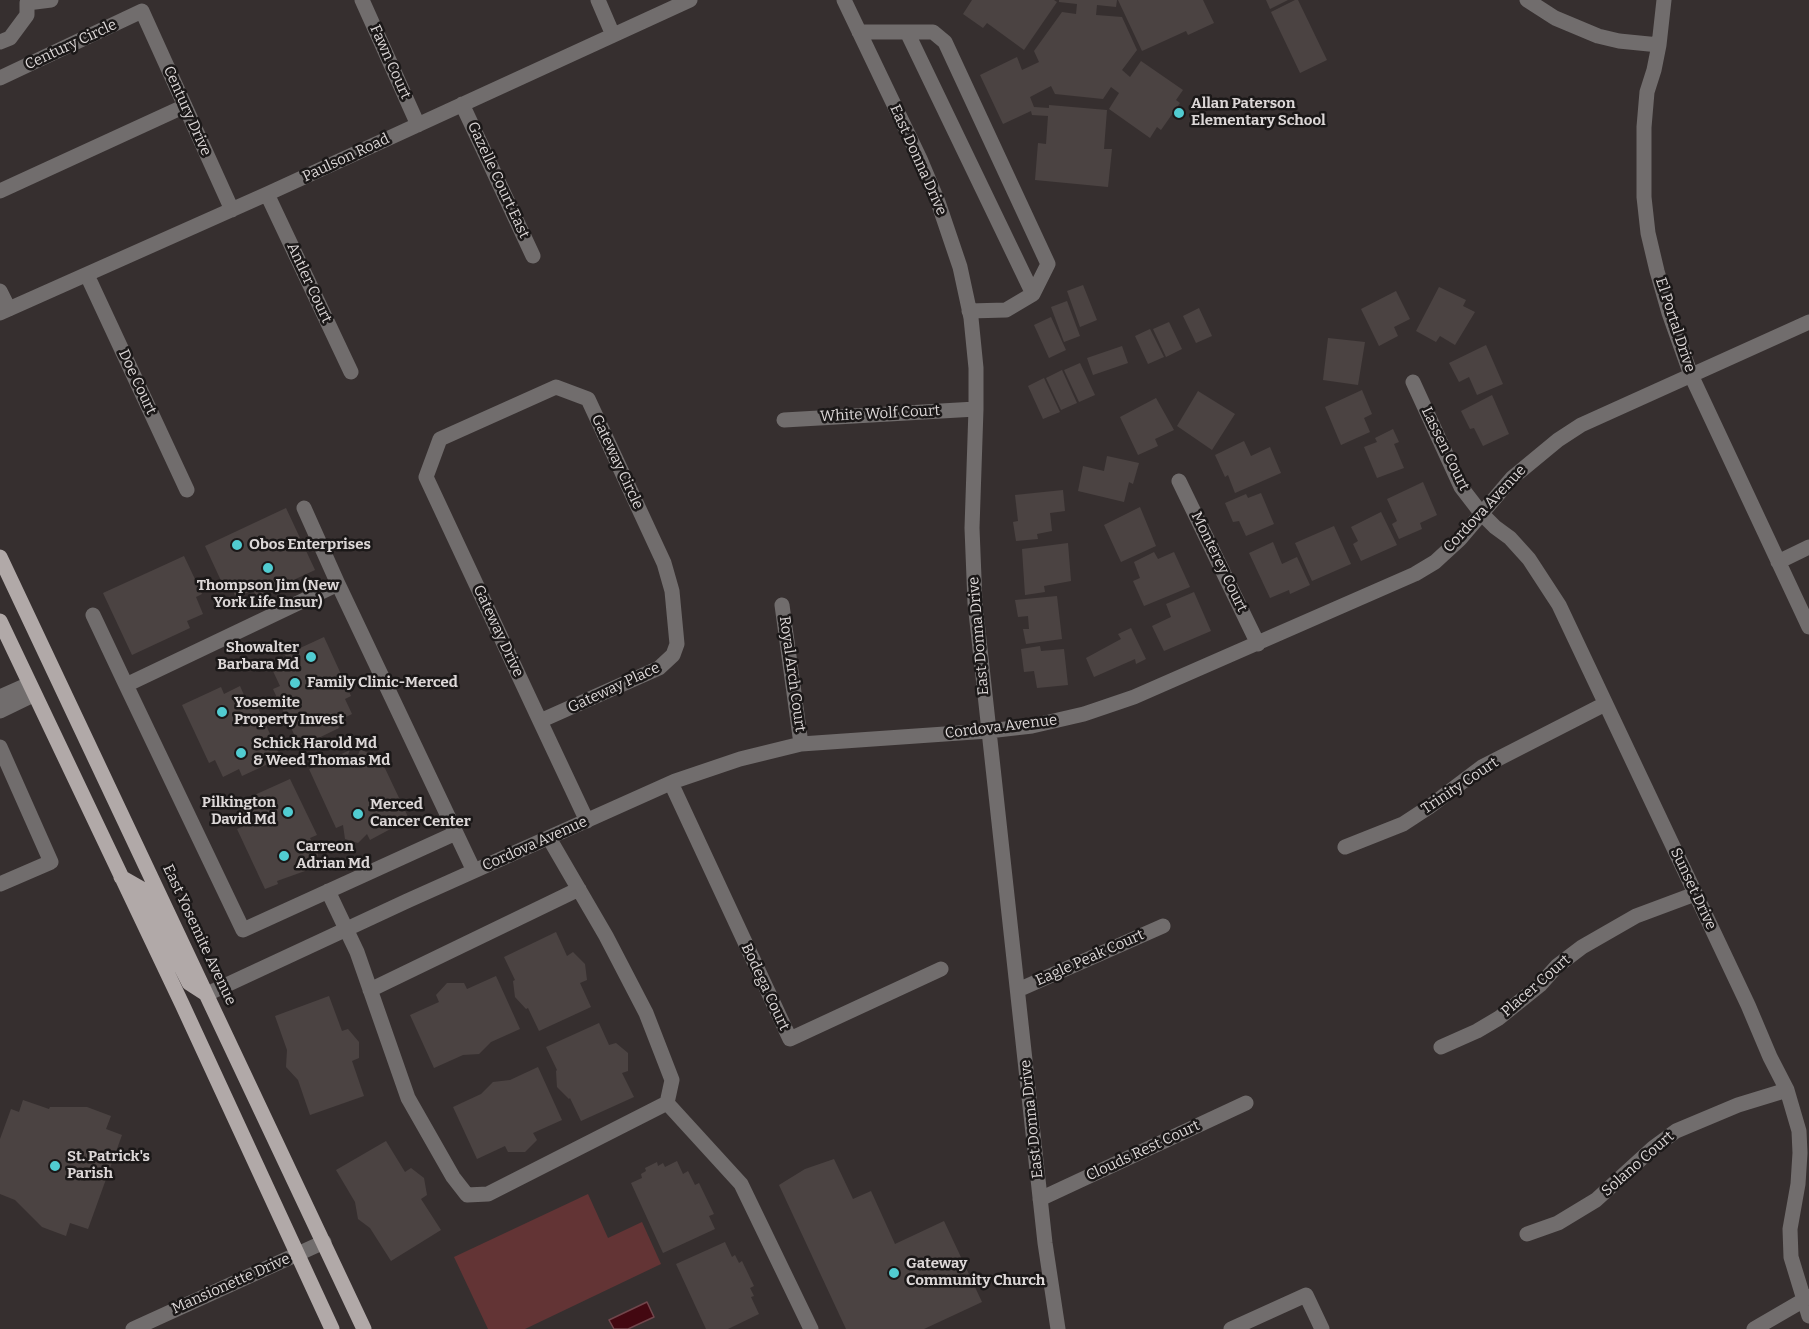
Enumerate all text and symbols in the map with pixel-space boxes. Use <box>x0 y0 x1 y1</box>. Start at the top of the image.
street label: Century Circle <box>22 16 120 74</box>
street label: Fawn Court <box>366 22 414 102</box>
street label: Century Drive <box>159 63 215 159</box>
place label: Allan Paterson Elementary School <box>1191 95 1326 130</box>
street label: East Donna Drive <box>886 102 950 218</box>
marker: Allan Paterson Elementary School <box>1172 106 1186 120</box>
street label: Gazelle Court East <box>463 119 533 241</box>
street label: Paulson Road <box>300 130 392 186</box>
street label: Antler Court <box>283 240 335 326</box>
street label: El Portal Drive <box>1651 275 1699 375</box>
street label: Doe Court <box>114 347 160 417</box>
street label: White Wolf Court <box>820 402 940 426</box>
street label: Lassen Court <box>1417 404 1473 494</box>
street label: Gateway Circle <box>587 412 647 512</box>
street label: Cordova Avenue <box>1440 462 1530 556</box>
street label: Monterey Court <box>1187 509 1251 615</box>
place label: Obos Enterprises <box>249 536 371 554</box>
marker: Obos Enterprises <box>230 538 244 552</box>
marker: Thompson Jim (New York Life Insur) <box>261 561 275 575</box>
street label: East Donna Drive <box>965 576 993 696</box>
place label: Thompson Jim (New York Life Insur) <box>197 577 339 612</box>
street label: Gateway Drive <box>469 582 527 680</box>
street label: Royal Arch Court <box>775 615 809 733</box>
place label: Showalter Barbara Md <box>217 639 299 674</box>
marker: Showalter Barbara Md <box>304 650 318 664</box>
street label: Gateway Place <box>565 659 663 717</box>
place label: Family Clinic-Merced <box>307 674 458 692</box>
marker: Family Clinic-Merced <box>288 676 302 690</box>
place label: Yosemite Property Invest <box>234 694 344 729</box>
marker: Yosemite Property Invest <box>215 705 229 719</box>
street label: Cordova Avenue <box>944 711 1058 743</box>
place label: Schick Harold Md & Weed Thomas Md <box>253 735 390 770</box>
marker: Schick Harold Md & Weed Thomas Md <box>234 746 248 760</box>
street label: Trinity Court <box>1418 754 1502 818</box>
place label: Pilkington David Md <box>202 794 276 829</box>
place label: Merced Cancer Center <box>370 796 471 831</box>
marker: Pilkington David Md <box>281 805 295 819</box>
marker: Merced Cancer Center <box>351 807 365 821</box>
street label: Cordova Avenue <box>480 813 590 875</box>
place label: Carreon Adrian Md <box>296 838 370 873</box>
street label: Sunset Drive <box>1666 845 1720 933</box>
marker: Carreon Adrian Md <box>277 849 291 863</box>
street label: East Yosemite Avenue <box>158 862 240 1008</box>
street label: Eagle Peak Court <box>1033 926 1147 990</box>
street label: Bodega Court <box>737 941 793 1033</box>
street label: Placer Court <box>1498 951 1574 1021</box>
street label: East Donna Drive <box>1017 1059 1047 1179</box>
street label: Clouds Rest Court <box>1083 1117 1203 1185</box>
street label: Solano Court <box>1598 1128 1678 1200</box>
place label: St. Patrick's Parish <box>67 1148 150 1183</box>
marker: St. Patrick's Parish <box>48 1159 62 1173</box>
street label: Mansionette Drive <box>169 1250 293 1318</box>
place label: Gateway Community Church <box>906 1255 1045 1290</box>
marker: Gateway Community Church <box>887 1266 901 1280</box>

